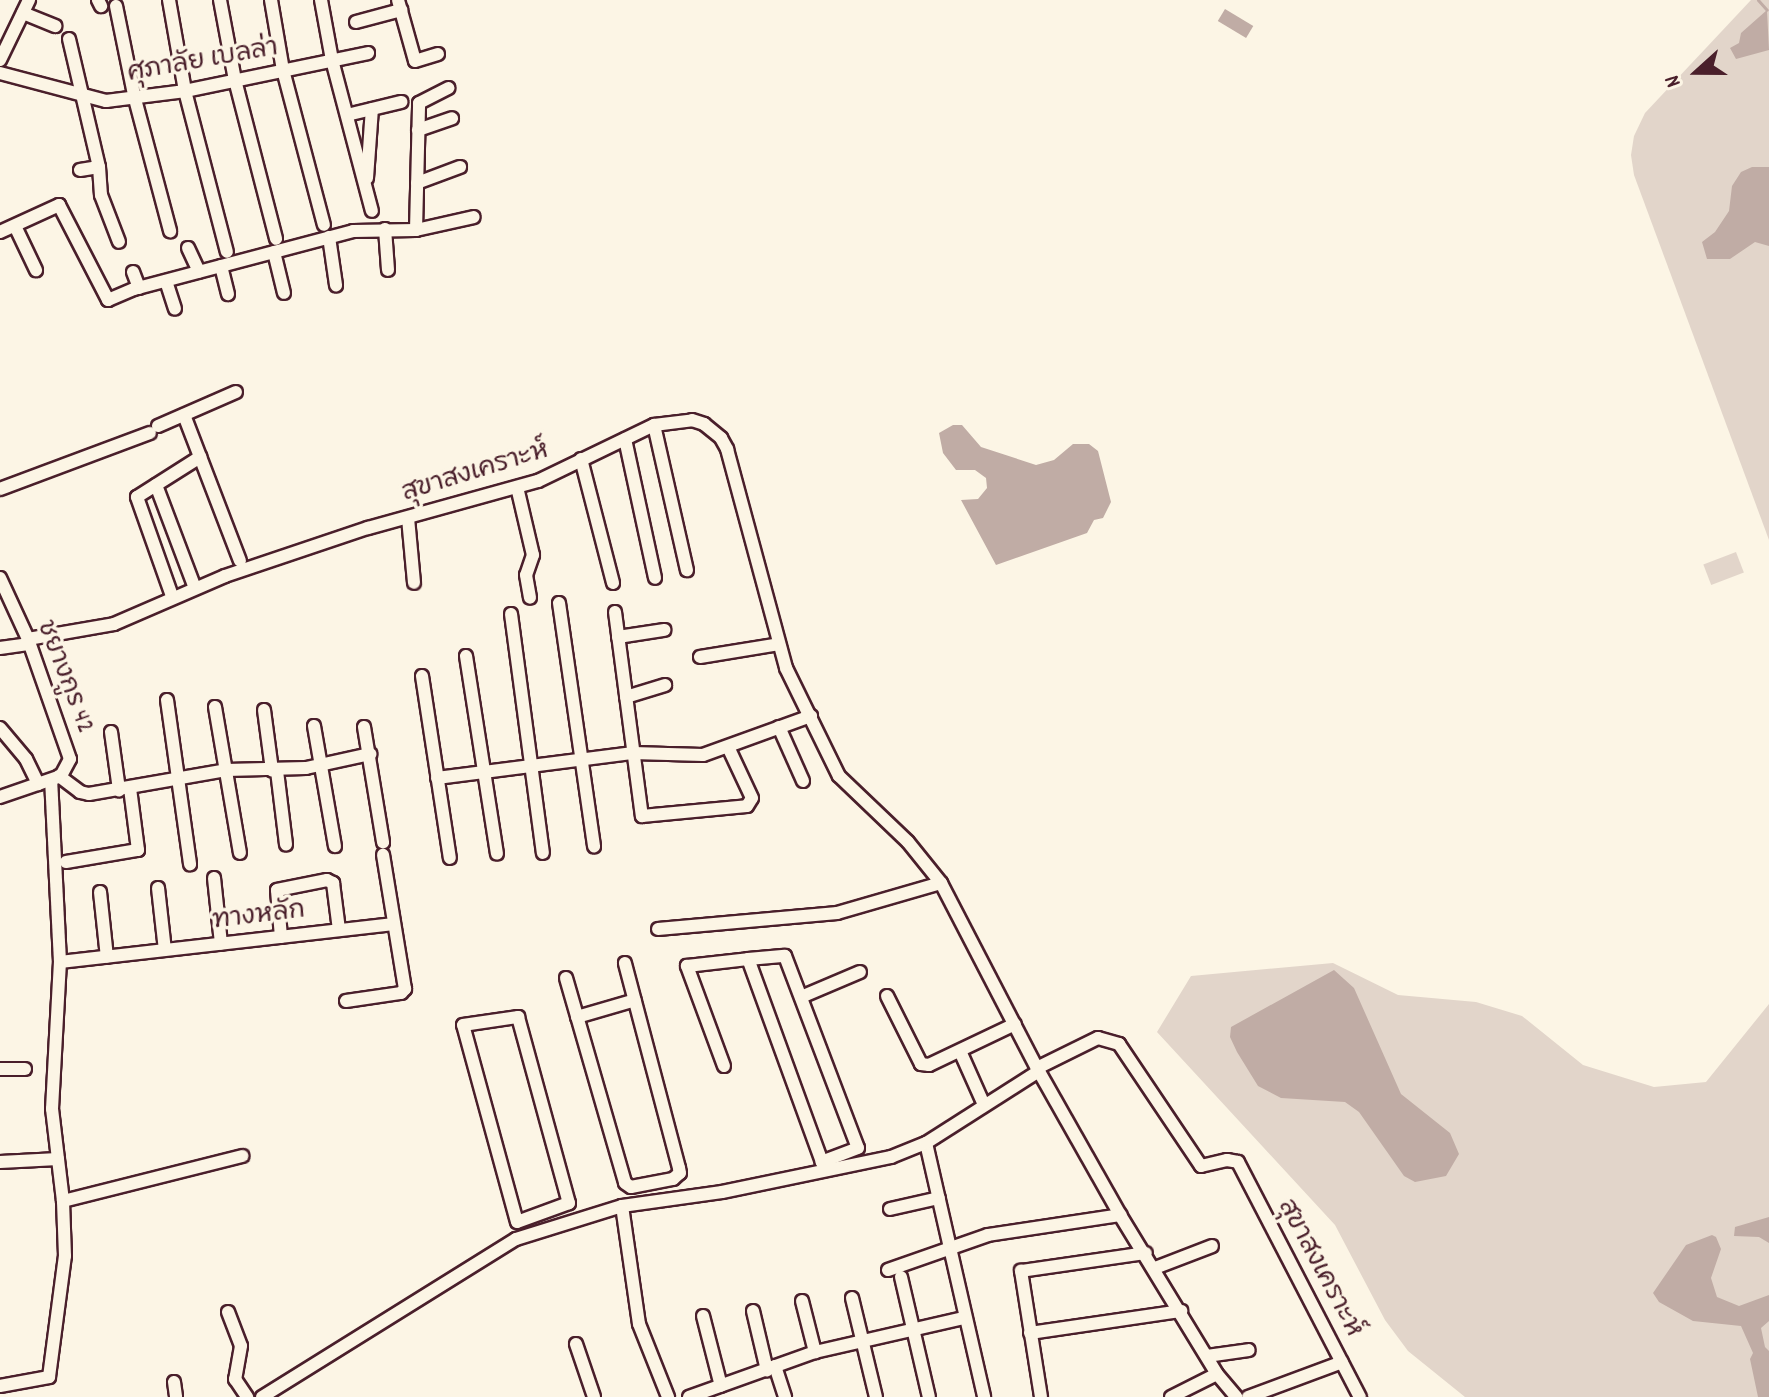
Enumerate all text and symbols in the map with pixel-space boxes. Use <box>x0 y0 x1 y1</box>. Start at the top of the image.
north arrow <box>1657 32 1737 112</box>
street label: ศุภาลัย เบลล่า <box>125 33 281 91</box>
text: N <box>1658 70 1691 91</box>
street label: สุขาสงเคราะห์ <box>399 436 553 510</box>
street label: ชยางกูร 42 <box>28 616 100 738</box>
street label: ทางหลัก <box>211 896 307 938</box>
street label: สุขาสงเคราะห์ <box>1270 1194 1368 1344</box>

